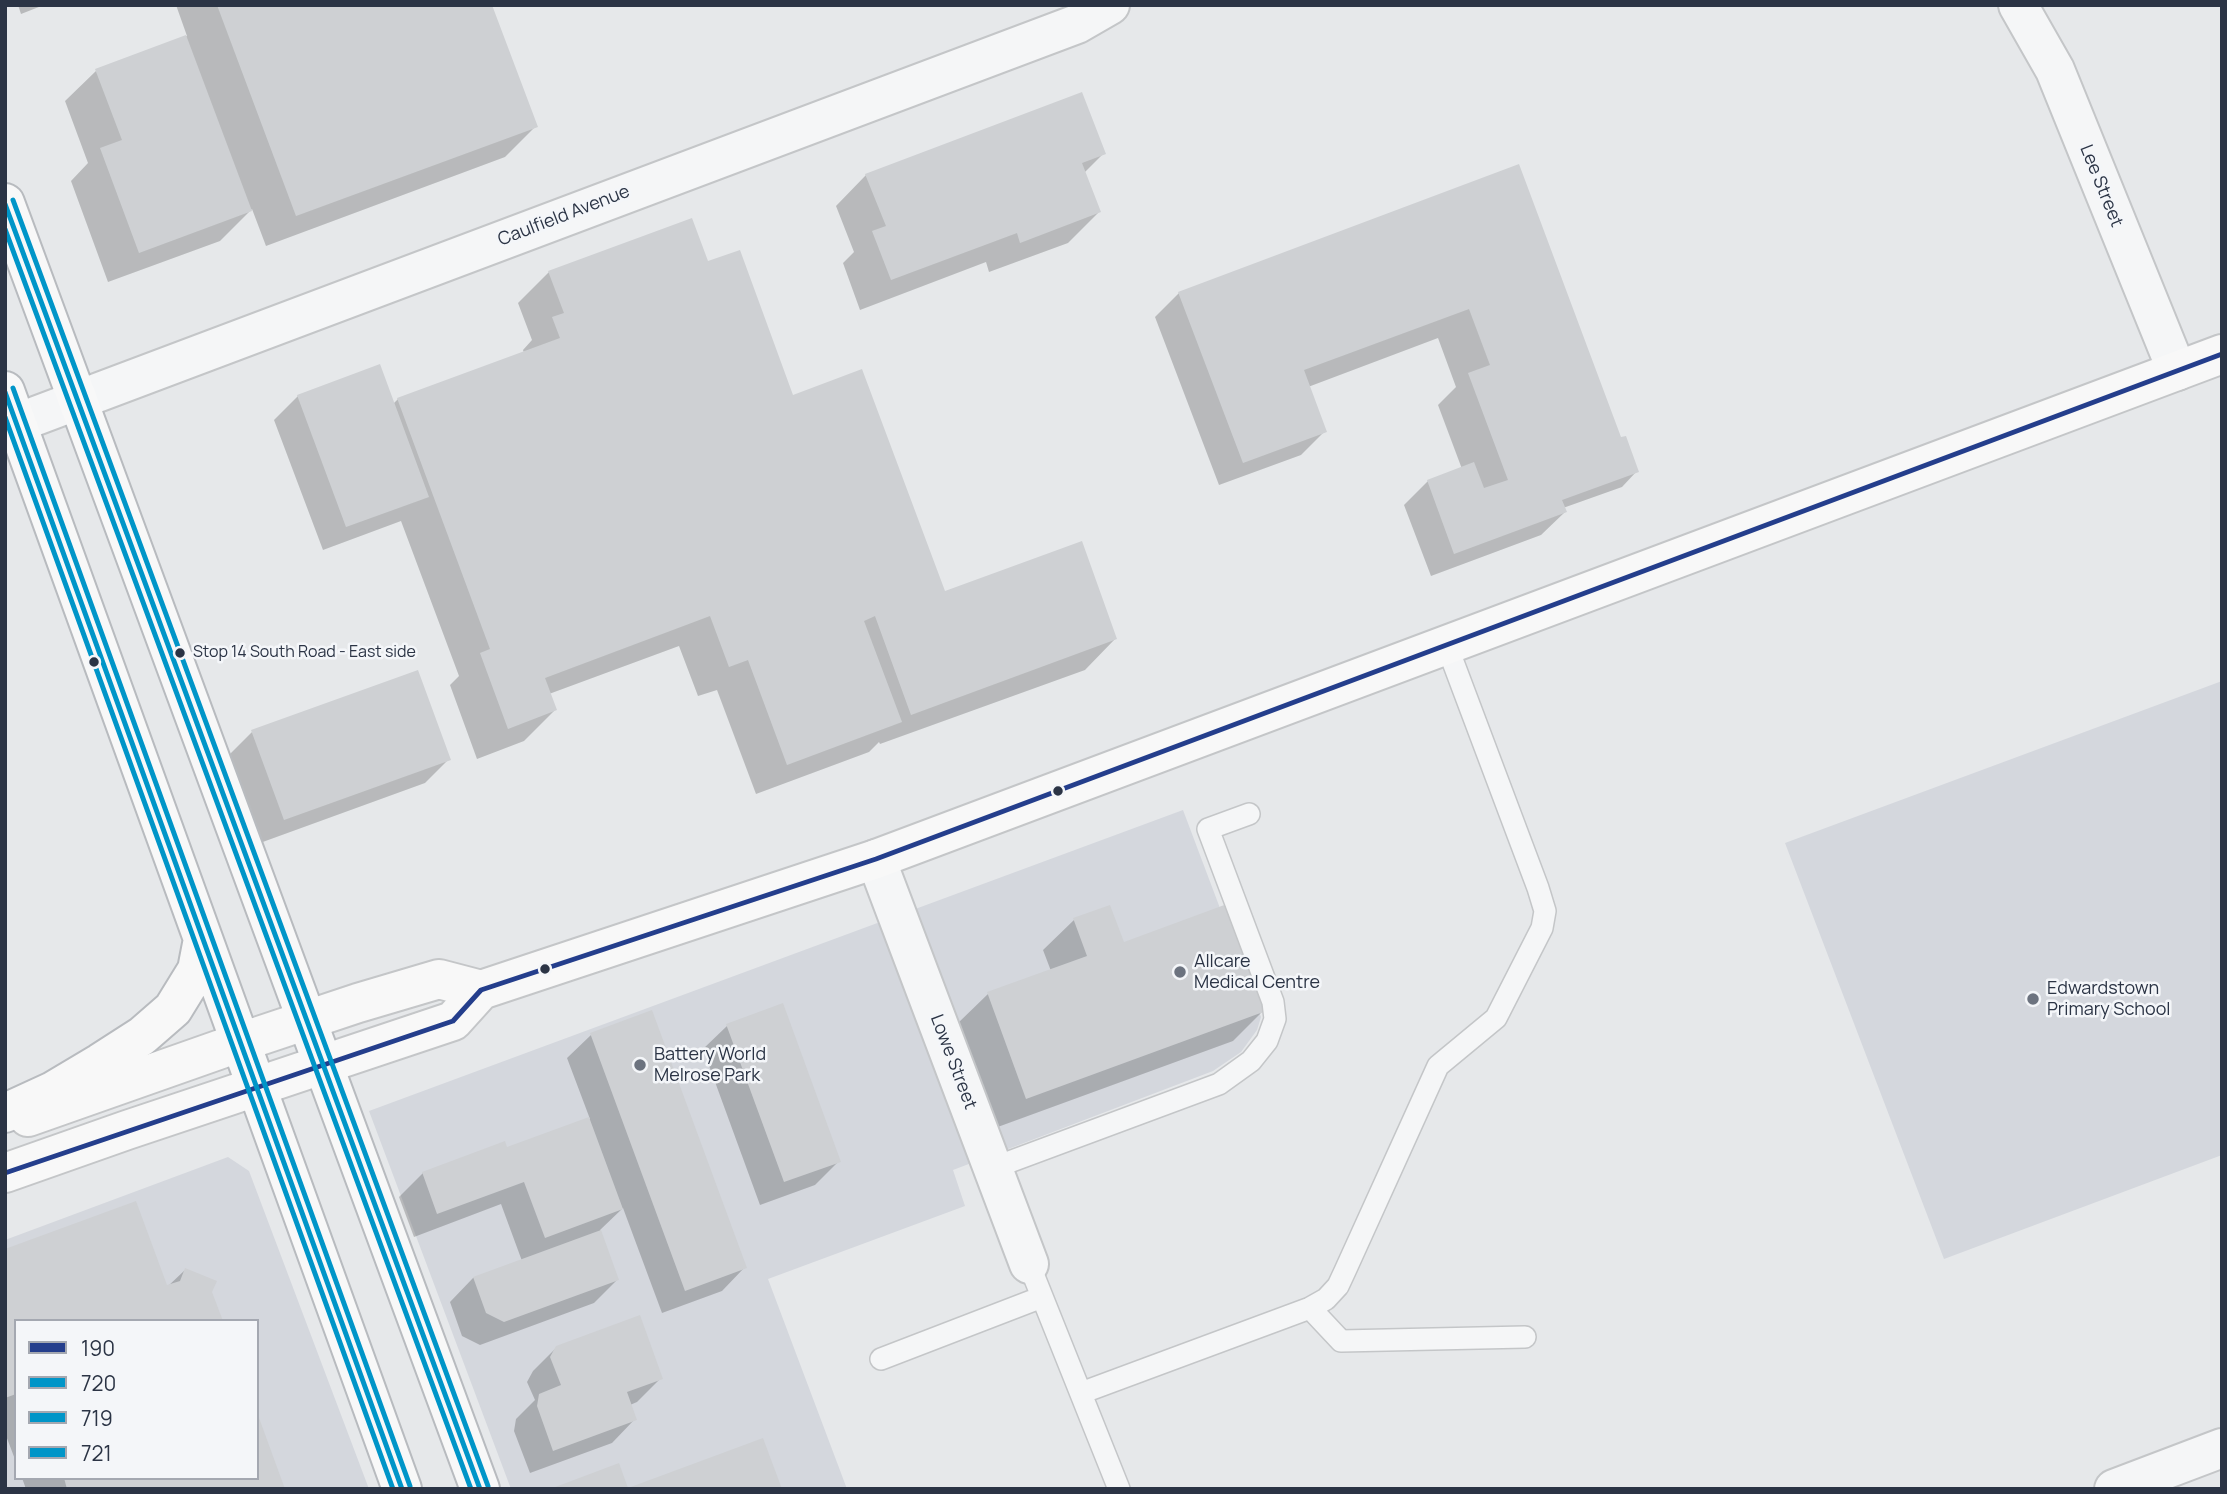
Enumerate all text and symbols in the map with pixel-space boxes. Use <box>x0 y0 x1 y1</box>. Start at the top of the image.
street label: Lee Street <box>2075 142 2127 230</box>
street label: Caulfield Avenue <box>495 181 633 251</box>
place label: Stop 14 South Road - East side <box>193 643 416 663</box>
marker: Stop 14 South Road - East side <box>173 646 187 660</box>
unlabelled marker <box>87 655 101 669</box>
unlabelled marker <box>1051 784 1065 798</box>
place label: Allcare Medical Centre <box>1194 951 1320 993</box>
unlabelled marker <box>538 962 552 976</box>
marker: Allcare Medical Centre <box>1172 964 1188 980</box>
place label: Edwardstown Primary School <box>2047 978 2171 1020</box>
marker: Edwardstown Primary School <box>2025 991 2041 1007</box>
street label: Lowe Street <box>925 1011 981 1113</box>
place label: Battery World Melrose Park <box>654 1044 766 1086</box>
marker: Battery World Melrose Park <box>632 1057 648 1073</box>
legend <box>14 1319 259 1480</box>
text: 190 <box>81 1334 115 1362</box>
text: 720 <box>81 1369 116 1397</box>
text: 719 <box>81 1404 113 1432</box>
text: 721 <box>81 1439 112 1467</box>

